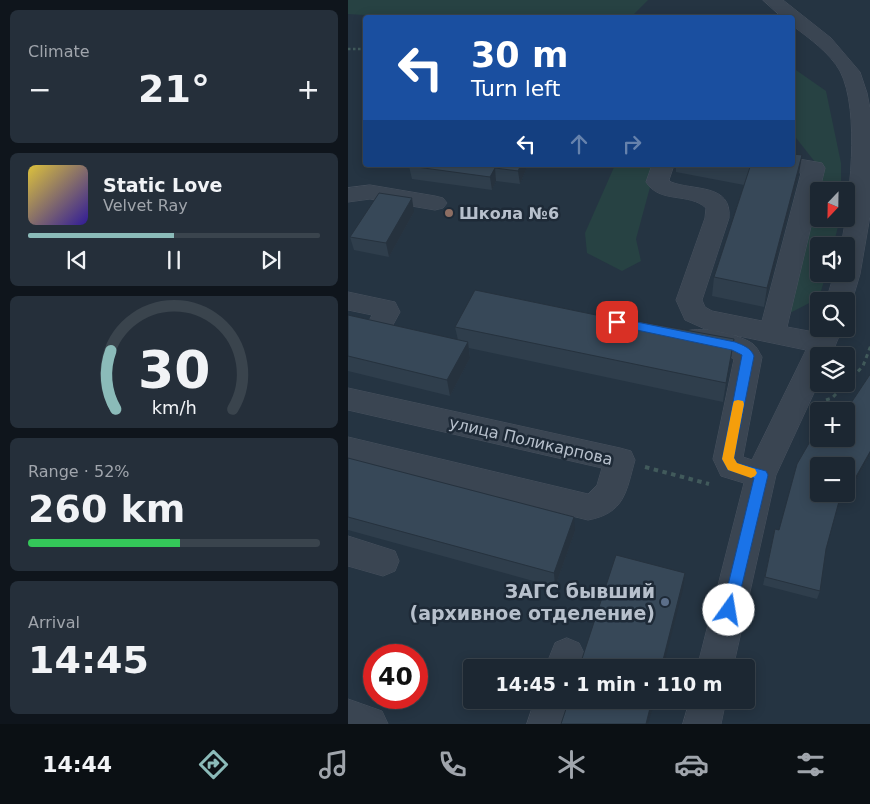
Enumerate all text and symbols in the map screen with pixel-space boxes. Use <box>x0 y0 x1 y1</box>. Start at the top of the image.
icon: left <box>388 35 453 100</box>
text: 30 m <box>471 35 568 75</box>
text: Climate <box>28 42 90 61</box>
text: 21° <box>138 67 210 111</box>
text: − <box>28 73 51 106</box>
text: + <box>297 73 320 106</box>
text: Turn left <box>471 76 560 101</box>
icon: left <box>512 130 540 158</box>
icon: ahead <box>565 130 593 158</box>
icon: right <box>618 130 646 158</box>
text: Static Love <box>103 174 223 196</box>
north arrow <box>810 182 856 228</box>
map controls <box>810 182 855 502</box>
text: Velvet Ray <box>103 196 188 215</box>
place label: Школа №6 <box>459 204 559 223</box>
marker: Школа №6 <box>443 207 455 219</box>
button: sound <box>810 237 855 282</box>
icon: previous <box>63 246 91 274</box>
icon: pause <box>160 246 188 274</box>
icon: next <box>257 246 285 274</box>
button: search <box>810 292 855 337</box>
pin <box>596 301 638 343</box>
icon: arrive <box>603 308 631 336</box>
text: 30 <box>138 340 210 400</box>
button: layers <box>810 347 855 392</box>
text: km/h <box>151 397 197 418</box>
button: + <box>810 402 855 447</box>
street label: улица Поликарпова <box>447 413 615 469</box>
button: − <box>810 457 855 502</box>
text: Range · 52% <box>28 462 130 481</box>
text: 260 km <box>28 487 185 531</box>
place label: ЗАГС бывший (архивное отделение) <box>410 580 655 624</box>
position arrow <box>702 583 754 635</box>
marker: ЗАГС бывший (архивное отделение) <box>659 596 671 608</box>
text: Arrival <box>28 613 80 632</box>
text: 14:45 <box>28 638 149 682</box>
speed limit sign: 40 <box>363 644 428 709</box>
text: 14:45 · 1 min · 110 m <box>495 673 723 695</box>
icon: directions <box>196 747 231 782</box>
icon: music <box>316 747 351 782</box>
icon: phone <box>435 747 470 782</box>
icon: climate <box>554 747 589 782</box>
icon: car <box>674 747 709 782</box>
icon: filters <box>793 747 828 782</box>
text: 14:44 <box>42 752 112 777</box>

